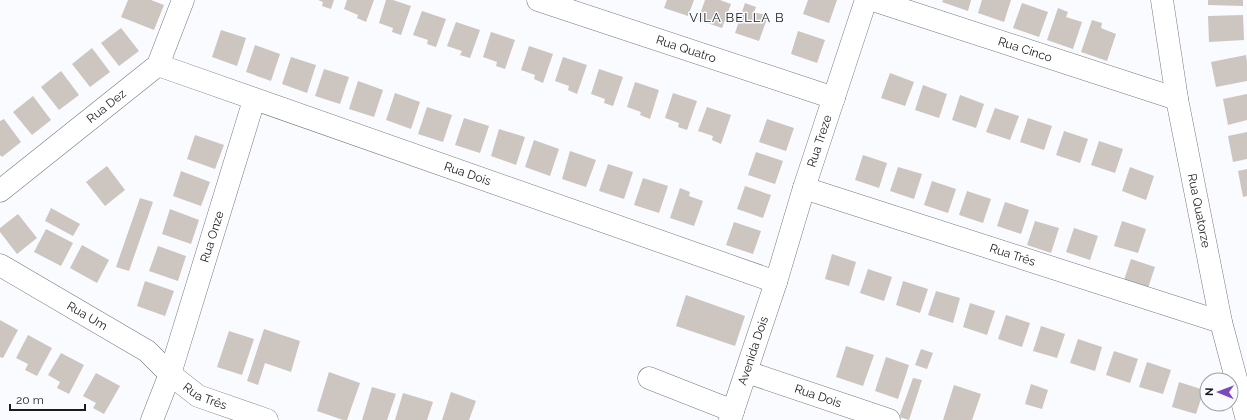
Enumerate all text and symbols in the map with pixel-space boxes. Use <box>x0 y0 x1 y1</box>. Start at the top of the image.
district label: VILA BELLA B <box>689 10 785 25</box>
street label: Rua Quatro <box>654 33 718 65</box>
street label: Rua Cinco <box>996 34 1054 65</box>
street label: Rua Dez <box>84 86 129 126</box>
street label: Rua Treze <box>804 113 835 169</box>
street label: Rua Dois <box>442 159 493 188</box>
street label: Rua Quatorze <box>1185 172 1213 249</box>
street label: Rua Onze <box>198 209 227 264</box>
street label: Rua Três <box>988 241 1037 269</box>
street label: Rua Um <box>64 299 110 333</box>
street label: Avenida Dois <box>735 314 771 387</box>
north arrow <box>1199 372 1239 412</box>
street label: Rua Três <box>180 380 229 413</box>
street label: Rua Dois <box>793 382 844 411</box>
scale bar <box>10 386 85 412</box>
text: N <box>1203 388 1216 396</box>
text: 20 m <box>16 393 44 407</box>

